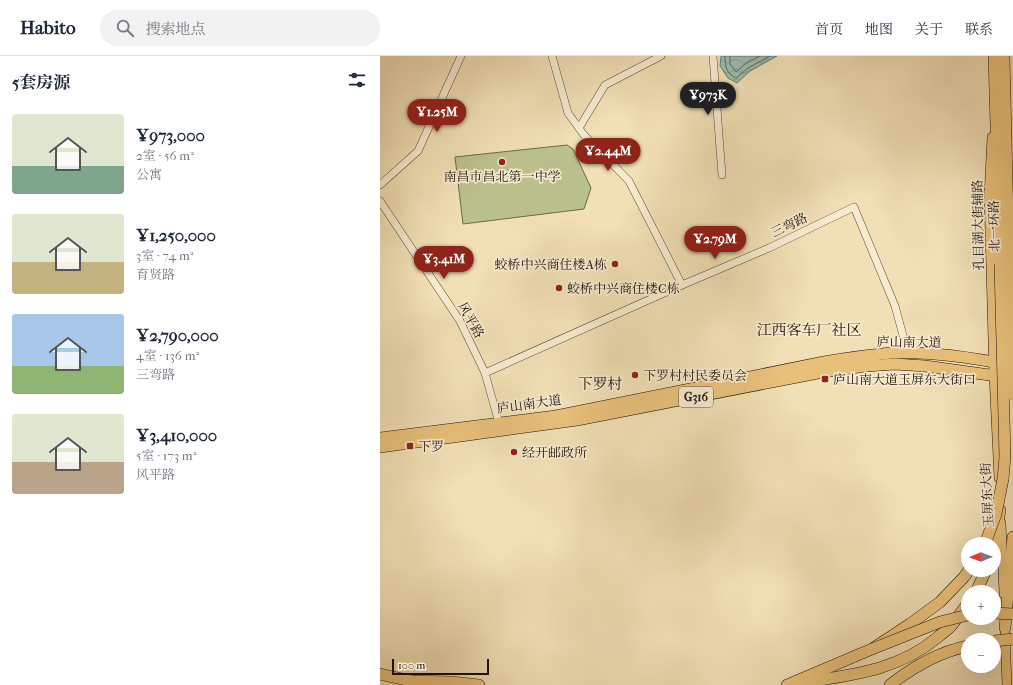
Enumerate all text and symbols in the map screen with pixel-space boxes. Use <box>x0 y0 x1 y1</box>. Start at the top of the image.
search box <box>100 10 380 46</box>
text: Habito <box>20 17 76 39</box>
icon: search <box>114 17 136 39</box>
text: 搜索地点 <box>146 20 206 38</box>
text: 首页 <box>815 21 843 38</box>
text: 地图 <box>865 21 893 38</box>
text: 关于 <box>915 21 943 38</box>
text: 联系 <box>965 21 993 38</box>
icon: filters <box>346 69 368 91</box>
text: 5套房源 <box>12 72 70 92</box>
pin: ¥973K <box>680 82 736 116</box>
text: ¥973K <box>689 87 727 102</box>
pin: ¥1.25M <box>404 99 470 133</box>
text: ¥1.25M <box>416 104 458 119</box>
text: ¥973,000 <box>136 125 205 145</box>
icon: home <box>44 130 92 178</box>
pin: ¥2.44M <box>575 138 641 172</box>
text: ¥2.44M <box>585 143 631 158</box>
text: 2室 · 56 m² <box>136 148 194 163</box>
marker: 南昌市昌北第一中学 <box>497 157 507 167</box>
text: 公寓 <box>136 167 162 182</box>
place label: 南昌市昌北第一中学 <box>443 169 561 184</box>
street label: 孔目湖大街辅路 <box>970 179 986 271</box>
street label: 北一环路 <box>986 200 1002 252</box>
street label: 三弯路 <box>768 210 810 240</box>
text: ¥1,250,000 <box>136 225 216 245</box>
pin: ¥2.79M <box>682 226 748 260</box>
icon: home <box>44 230 92 278</box>
text: ¥2.79M <box>693 231 737 246</box>
pin: ¥3.41M <box>411 246 477 280</box>
text: 3室 · 74 m² <box>136 248 193 263</box>
text: ¥3.41M <box>423 251 465 266</box>
place label: 蛟桥中兴商住楼A栋 <box>495 257 607 272</box>
marker: 蛟桥中兴商住楼A栋 <box>610 259 620 269</box>
text: 育贤路 <box>136 267 175 282</box>
place label: 蛟桥中兴商住楼C栋 <box>567 281 680 296</box>
marker: 蛟桥中兴商住楼C栋 <box>554 283 564 293</box>
street label: 风平路 <box>455 299 487 341</box>
district label: 江西客车厂社区 <box>756 321 862 339</box>
text: ¥2,790,000 <box>136 325 219 345</box>
icon: home <box>44 330 92 378</box>
street label: 庐山南大道 <box>876 334 942 350</box>
text: 4室 · 136 m² <box>136 348 199 363</box>
text: 三弯路 <box>136 367 175 382</box>
place label: 下罗村村民委员会 <box>643 368 747 383</box>
marker: 下罗村村民委员会 <box>630 370 640 380</box>
place label: 庐山南大道玉屏东大街口 <box>833 372 976 387</box>
marker: 庐山南大道玉屏东大街口 <box>820 374 830 384</box>
district label: 下罗村 <box>577 375 623 393</box>
road number: G316 <box>679 387 713 407</box>
street label: 庐山南大道 <box>496 392 562 416</box>
text: ¥3,410,000 <box>136 425 217 445</box>
icon: home <box>44 430 92 478</box>
place label: 下罗 <box>418 439 444 454</box>
marker: 下罗 <box>405 441 415 451</box>
place label: 经开邮政所 <box>522 445 587 460</box>
marker: 经开邮政所 <box>509 447 519 457</box>
text: 5室 · 173 m² <box>136 448 196 463</box>
street label: 玉屏东大街 <box>978 462 996 528</box>
text: 风平路 <box>136 467 175 482</box>
north arrow <box>961 537 1001 577</box>
map controls <box>961 537 1001 673</box>
button: + <box>961 585 1001 625</box>
button: − <box>961 633 1001 673</box>
scale bar <box>392 657 489 676</box>
text: 100 m <box>398 659 426 672</box>

